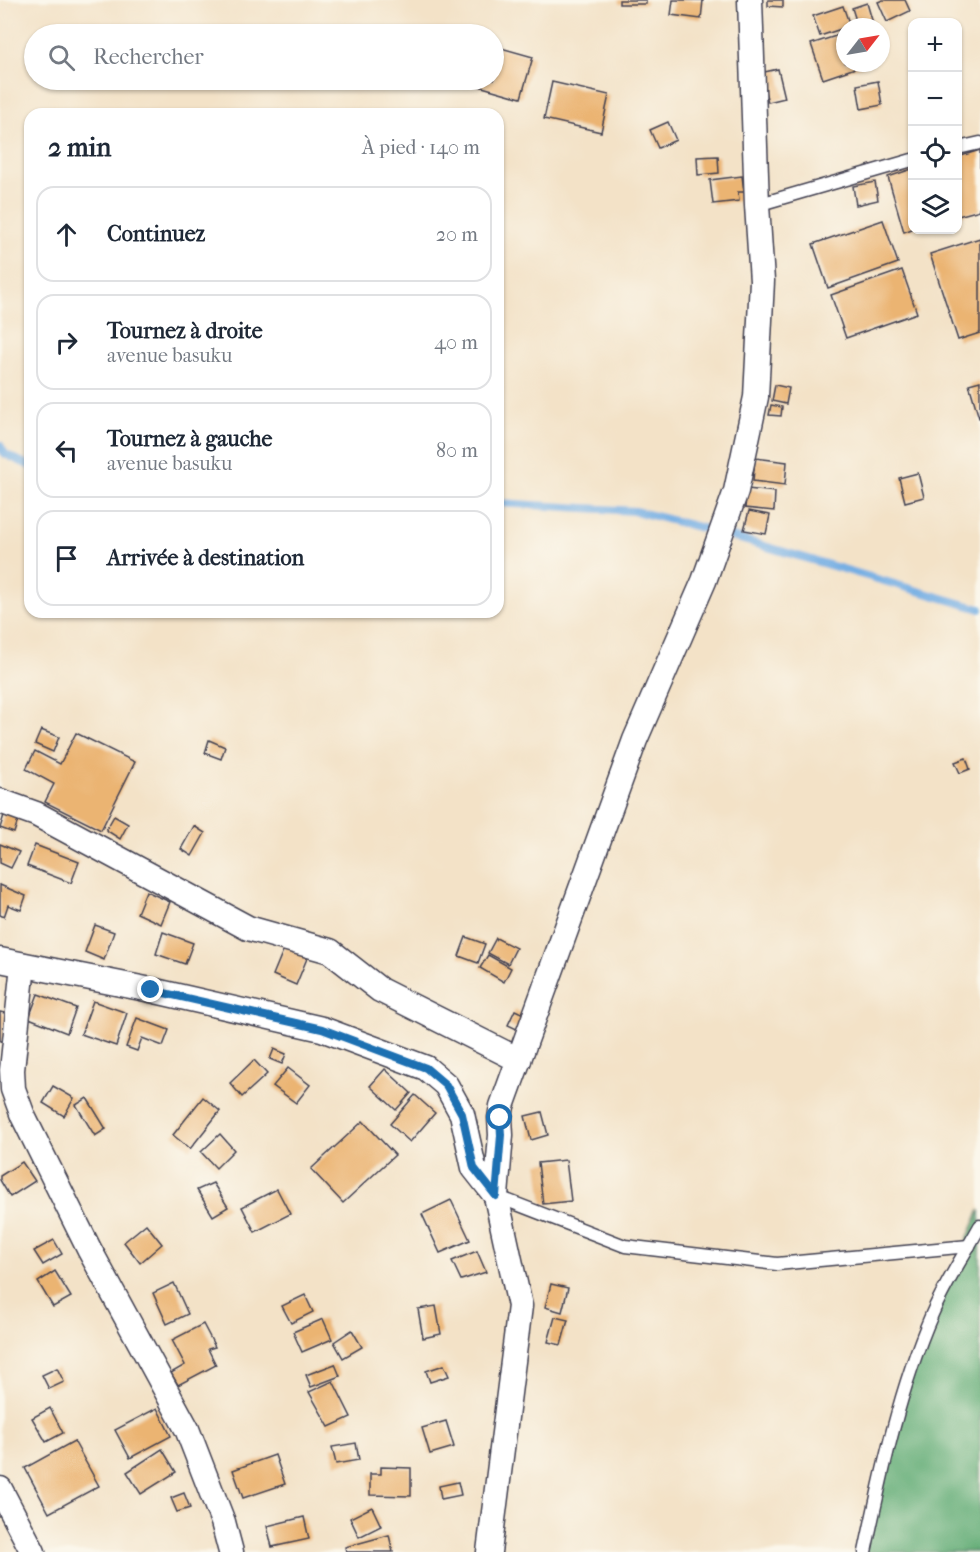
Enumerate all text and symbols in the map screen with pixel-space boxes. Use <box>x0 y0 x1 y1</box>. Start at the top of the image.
north arrow <box>836 18 890 72</box>
map controls <box>908 18 962 234</box>
button: + <box>908 18 962 72</box>
search box <box>24 24 504 90</box>
icon: search <box>45 41 78 74</box>
text: Rechercher <box>93 44 204 70</box>
button: − <box>908 72 962 126</box>
button: locate <box>908 126 962 180</box>
text: 2 min <box>48 132 111 163</box>
text: À pied · 140 m <box>362 136 480 159</box>
button: layers <box>908 180 962 234</box>
icon: ahead <box>50 218 83 251</box>
text: Continuez <box>107 221 205 247</box>
text: 20 m <box>436 223 478 246</box>
text: Tournez à droite <box>107 318 263 344</box>
icon: right <box>50 326 83 359</box>
text: 40 m <box>434 331 478 354</box>
text: avenue basuku <box>107 344 232 367</box>
text: Tournez à gauche <box>107 426 272 452</box>
icon: left <box>50 434 83 467</box>
text: 80 m <box>436 439 478 462</box>
text: avenue basuku <box>107 452 232 475</box>
icon: arrive <box>50 542 83 575</box>
text: Arrivée à destination <box>107 545 304 571</box>
route end <box>137 976 163 1002</box>
route start <box>486 1104 512 1130</box>

